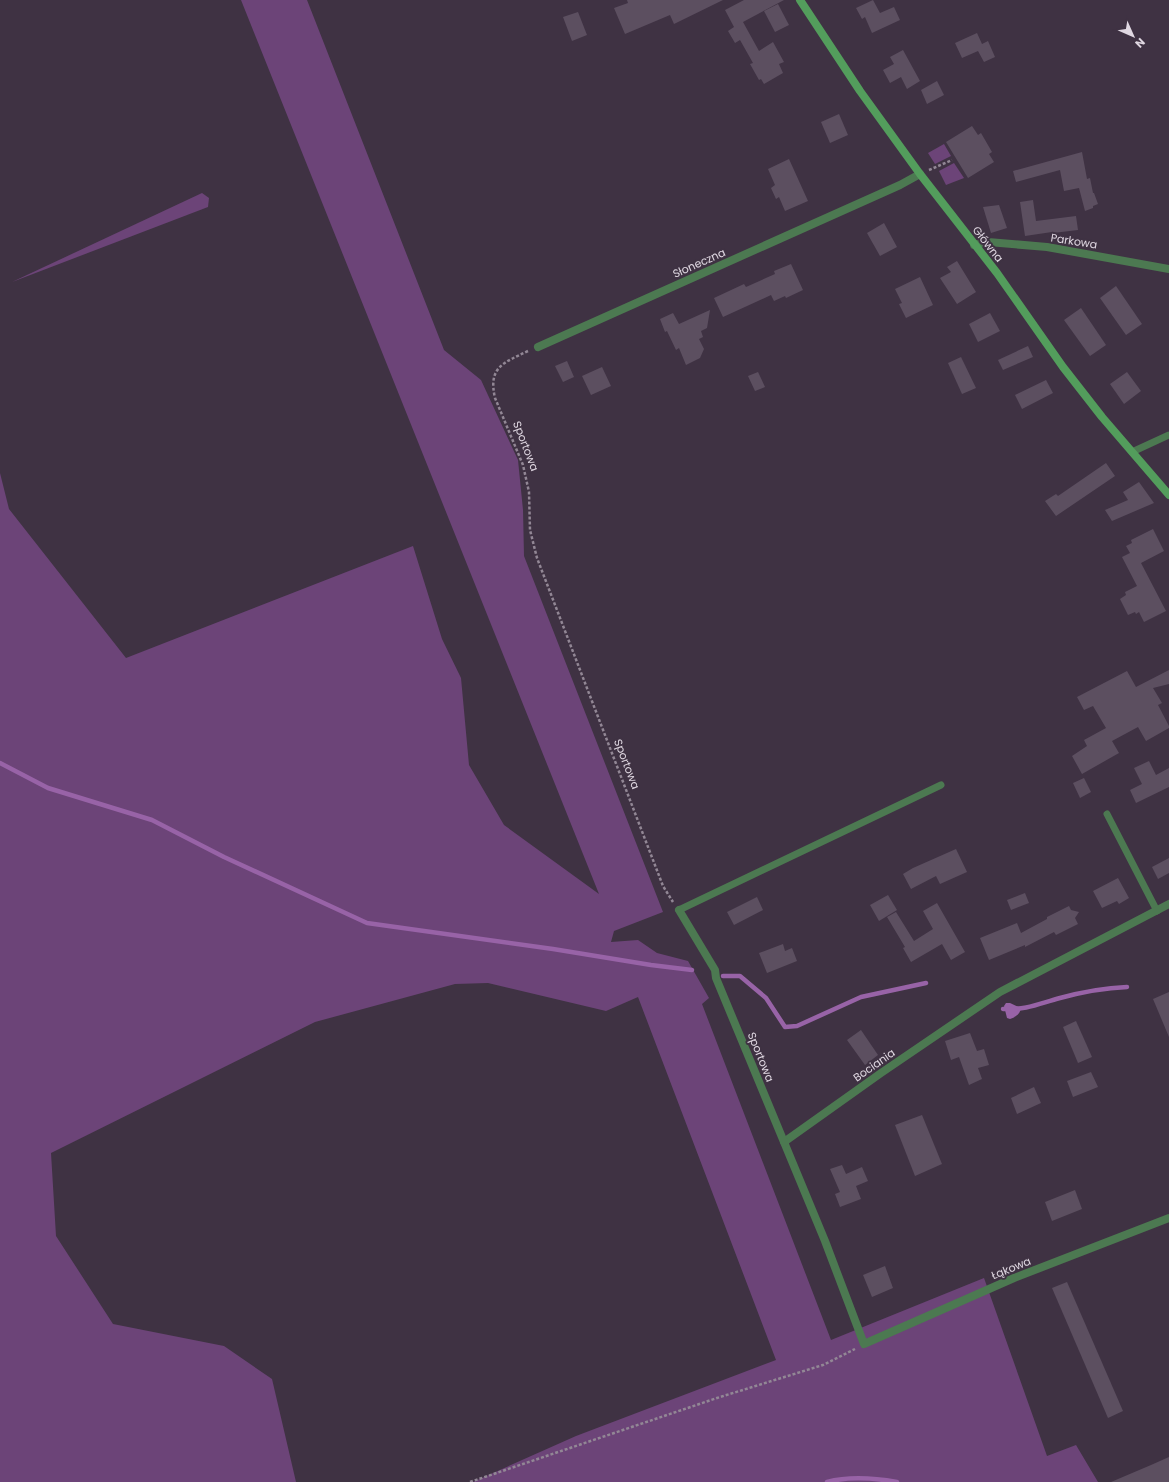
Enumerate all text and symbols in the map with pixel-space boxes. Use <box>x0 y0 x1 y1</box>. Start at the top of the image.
north arrow <box>1113 16 1153 56</box>
text: N <box>1131 34 1149 52</box>
street label: Główna <box>969 223 1007 265</box>
street label: Parkowa <box>1049 229 1099 253</box>
street label: Słoneczna <box>670 244 728 282</box>
street label: Sportowa <box>509 419 543 473</box>
street label: Sportowa <box>610 737 644 791</box>
street label: Sportowa <box>744 1030 778 1084</box>
street label: Bociania <box>850 1045 898 1085</box>
street label: Łąkowa <box>989 1253 1033 1283</box>

